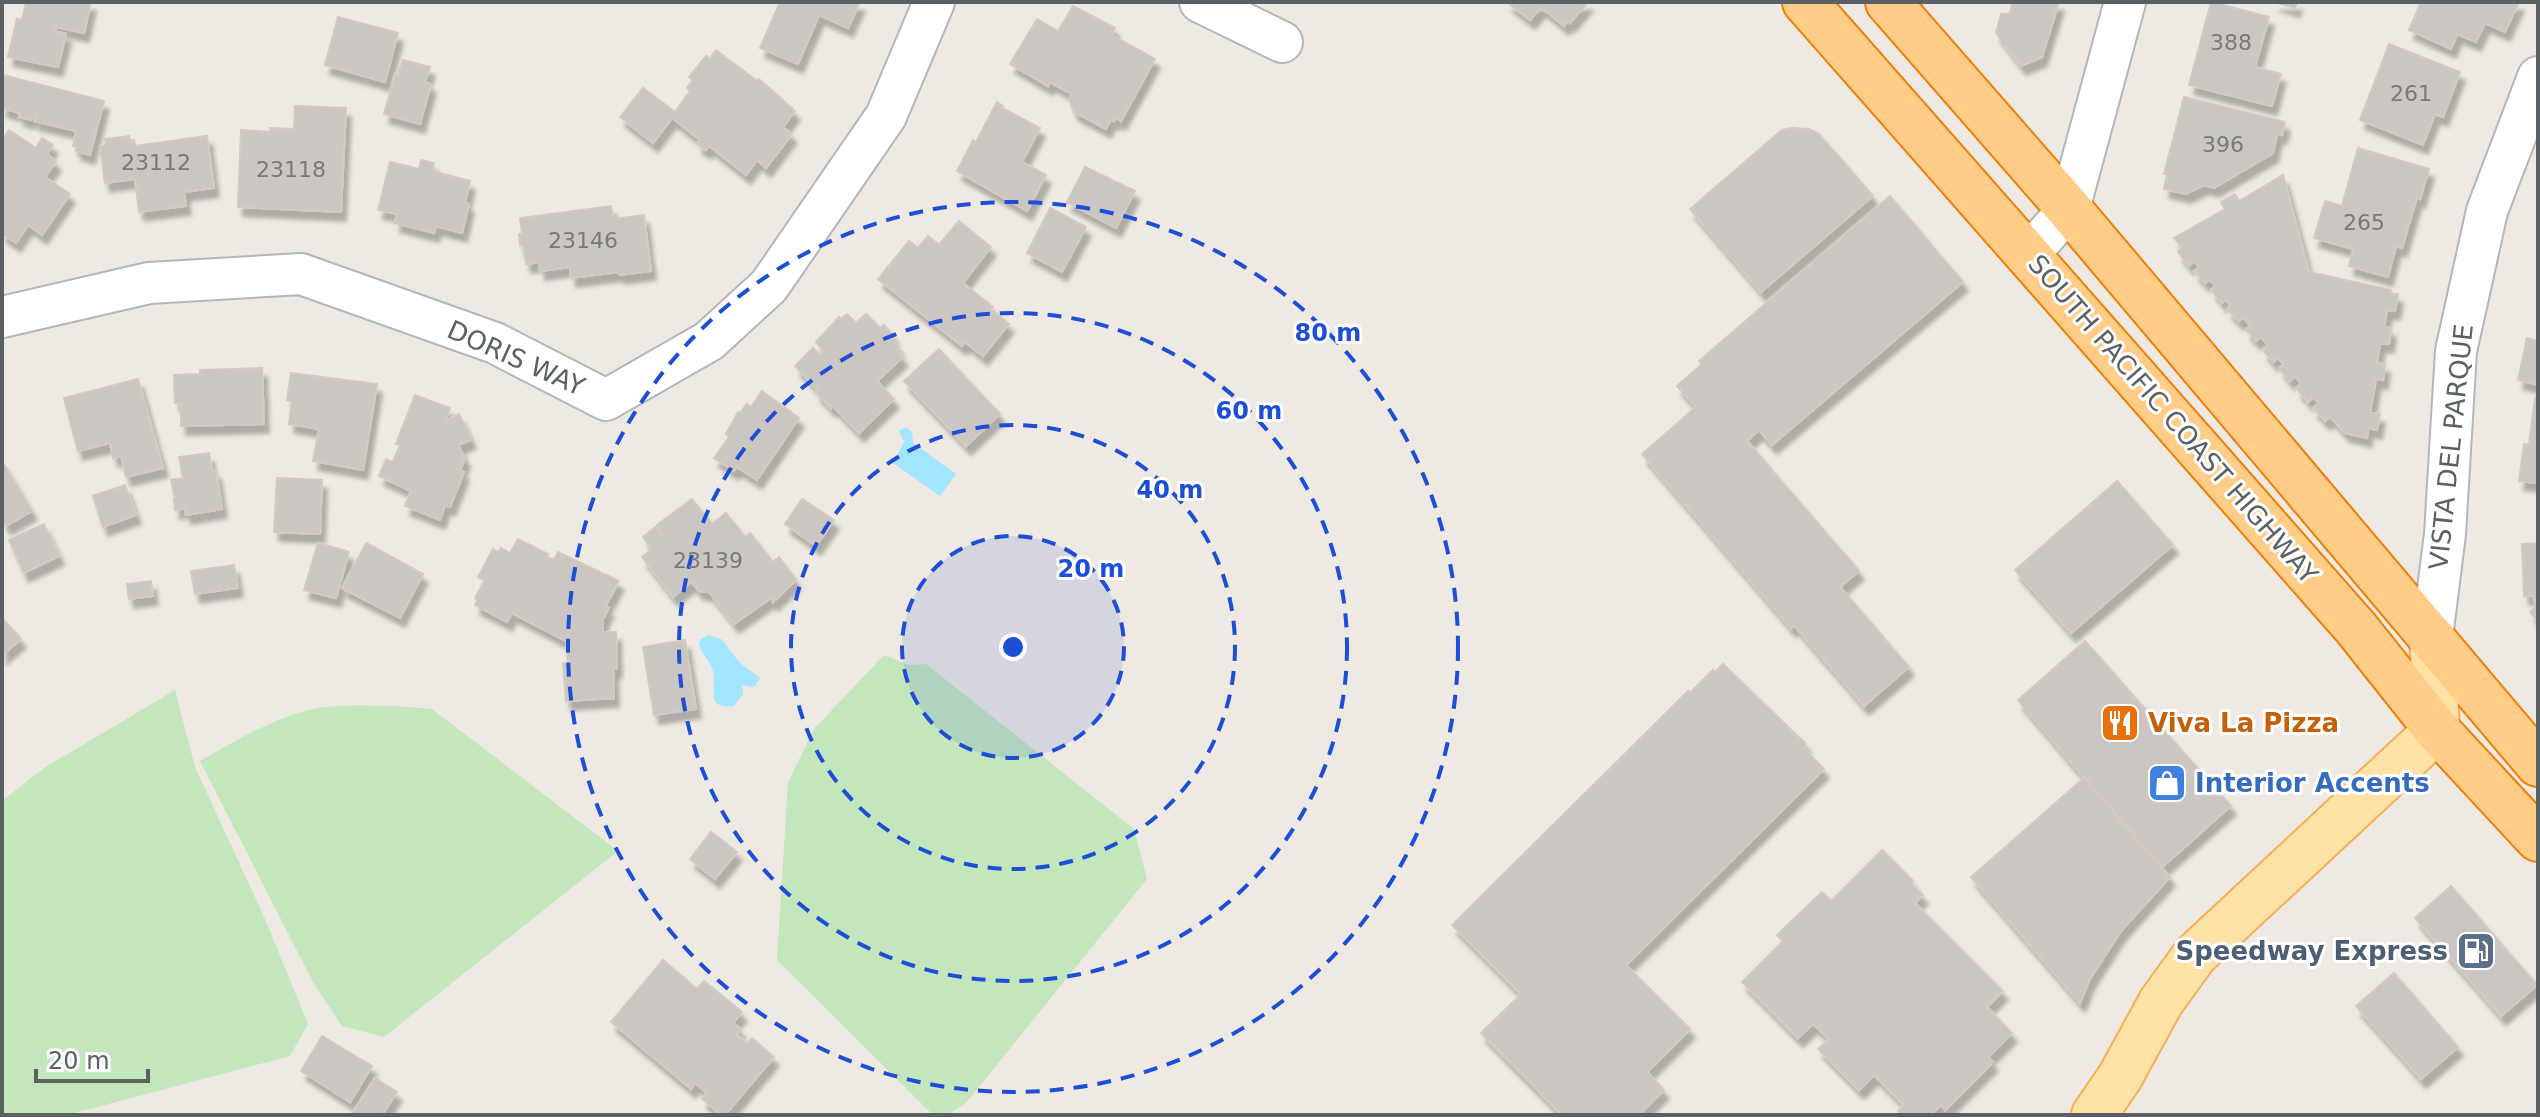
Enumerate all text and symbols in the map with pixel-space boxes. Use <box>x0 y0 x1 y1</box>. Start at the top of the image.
house number: 388 <box>2210 30 2252 55</box>
house number: 261 <box>2390 81 2432 106</box>
house number: 396 <box>2202 132 2244 157</box>
house number: 23112 <box>121 150 191 175</box>
house number: 23118 <box>256 157 326 182</box>
house number: 265 <box>2343 210 2385 235</box>
house number: 23146 <box>548 228 618 253</box>
street label: SOUTH PACIFIC COAST HIGHWAY <box>2022 249 2324 589</box>
street label: DORIS WAY <box>443 314 589 402</box>
text: 80 m <box>1295 319 1361 347</box>
street label: VISTA DEL PARQUE <box>2423 323 2479 571</box>
text: 60 m <box>1216 397 1282 425</box>
text: 40 m <box>1137 476 1203 504</box>
house number: 23139 <box>673 548 743 573</box>
text: 20 m <box>1058 555 1124 583</box>
centre of rings <box>999 633 1027 661</box>
restaurant icon: Viva La Pizza <box>2099 702 2141 744</box>
place label: Viva La Pizza <box>2148 708 2339 738</box>
shop icon: Interior Accents <box>2146 762 2188 804</box>
place label: Interior Accents <box>2195 768 2430 798</box>
fuel station icon: Speedway Express <box>2455 930 2497 972</box>
place label: Speedway Express <box>2175 936 2448 966</box>
scale bar <box>36 1033 148 1083</box>
text: 20 m <box>48 1047 110 1075</box>

